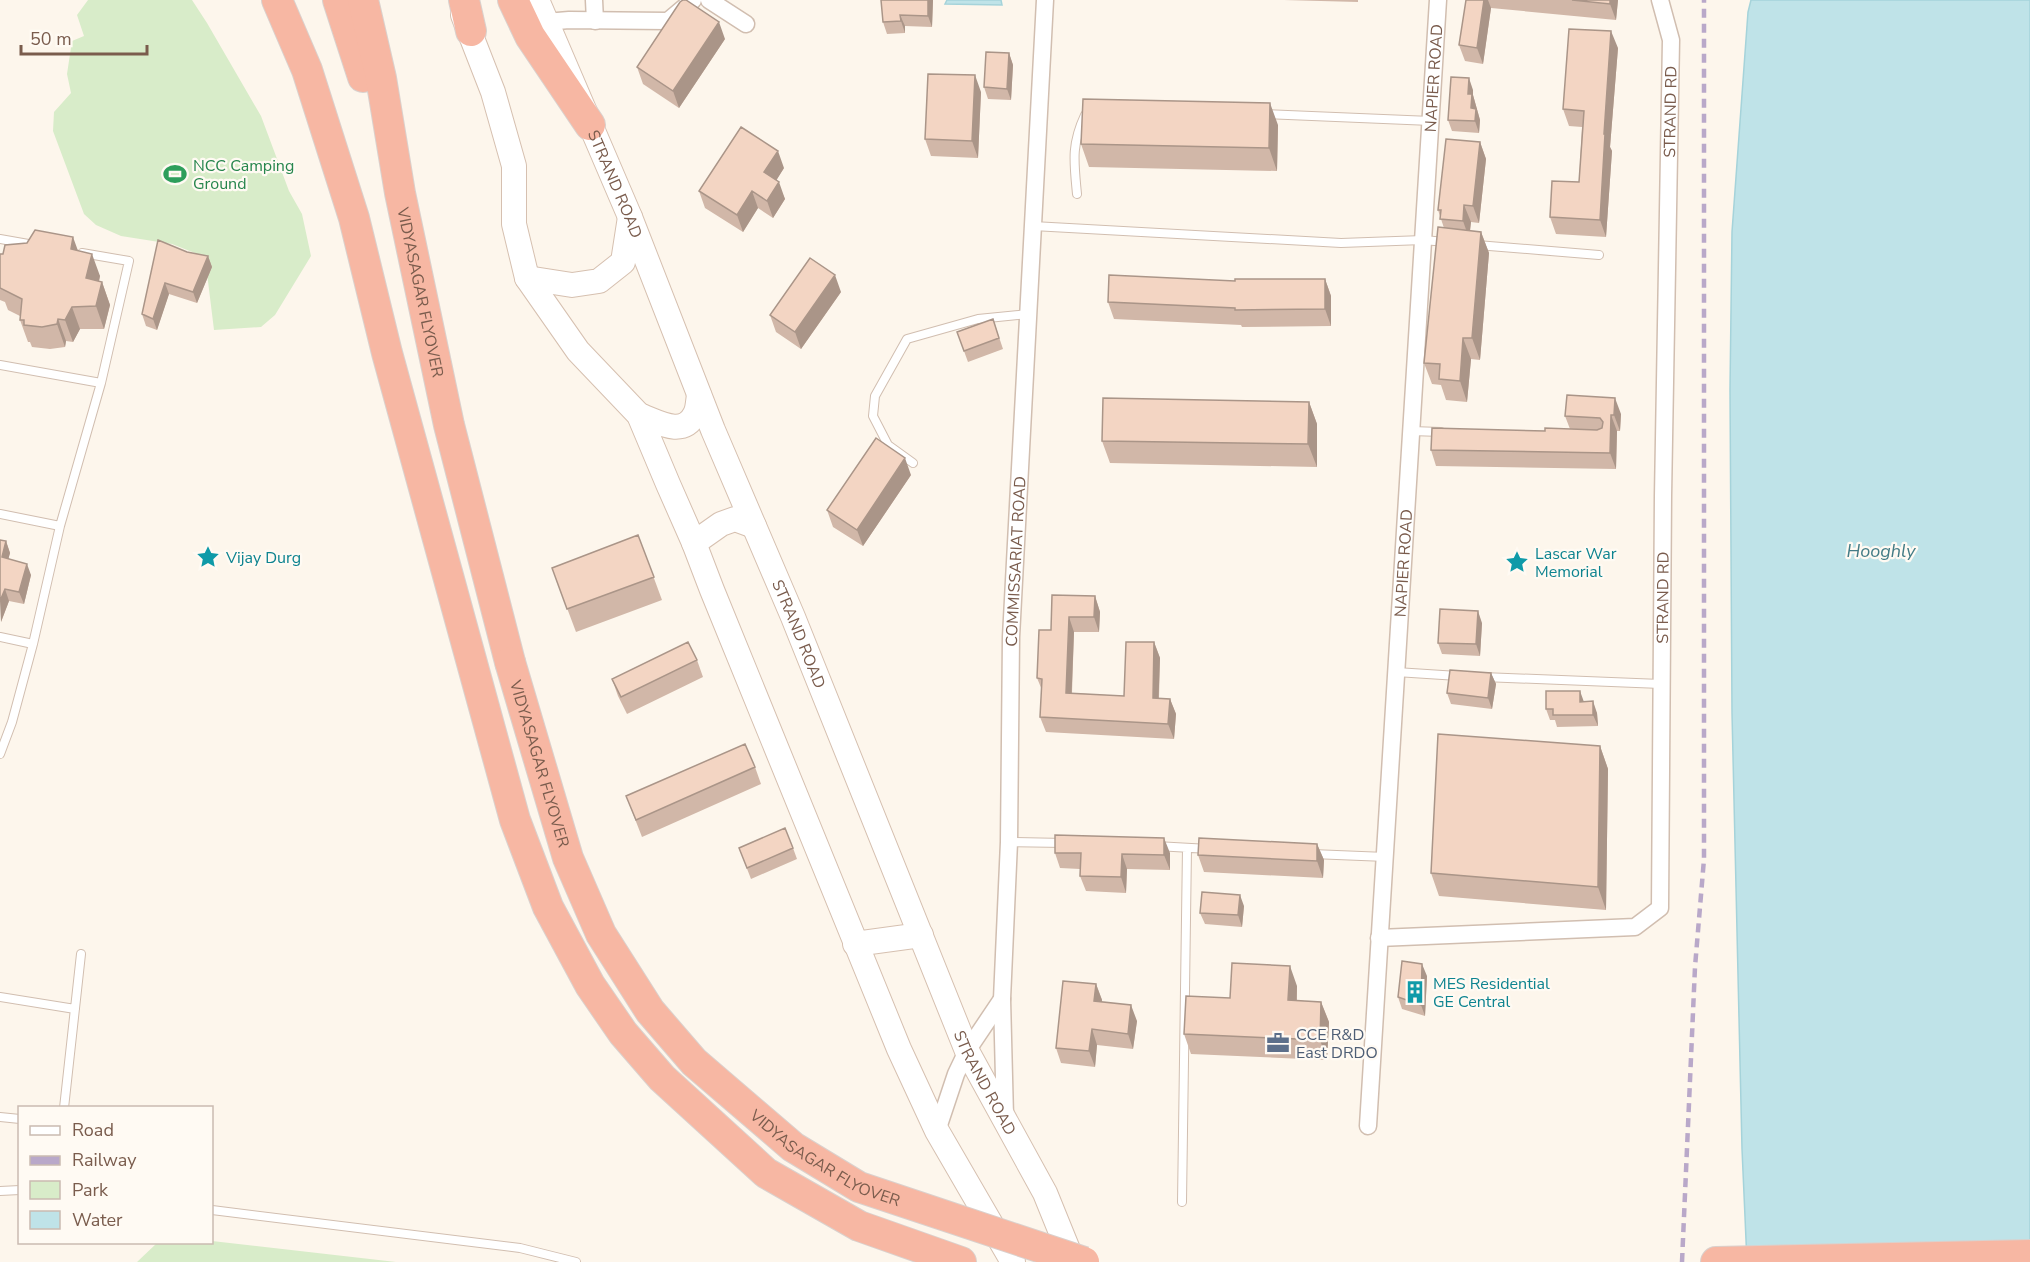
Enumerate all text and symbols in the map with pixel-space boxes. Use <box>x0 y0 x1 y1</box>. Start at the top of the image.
scale bar <box>21 18 147 56</box>
street label: NAPIER ROAD <box>1420 23 1448 133</box>
text: 50 m <box>30 27 72 51</box>
street label: STRAND RD <box>1659 66 1683 158</box>
street label: STRAND ROAD <box>582 127 647 242</box>
place label: NCC Camping Ground <box>193 155 294 195</box>
sports icon: NCC Camping Ground <box>162 161 188 187</box>
street label: VIDYASAGAR FLYOVER <box>391 204 449 380</box>
street label: COMMISSARIAT ROAD <box>1001 475 1032 647</box>
street label: NAPIER ROAD <box>1390 508 1418 618</box>
water label: Hooghly <box>1847 539 1916 563</box>
place label: Lascar War Memorial <box>1535 543 1617 583</box>
place icon: Vijay Durg <box>195 544 221 570</box>
place label: Vijay Durg <box>225 547 301 569</box>
place icon: Lascar War Memorial <box>1504 549 1530 575</box>
street label: STRAND RD <box>1652 552 1675 644</box>
street label: STRAND ROAD <box>766 576 830 692</box>
street label: VIDYASAGAR FLYOVER <box>504 677 574 850</box>
place label: MES Residential GE Central <box>1433 973 1550 1013</box>
building icon: MES Residential GE Central <box>1402 979 1428 1005</box>
place label: CCE R&D East DRDO <box>1296 1024 1378 1064</box>
street label: STRAND ROAD <box>948 1027 1021 1139</box>
office icon: CCE R&D East DRDO <box>1265 1030 1291 1056</box>
street label: VIDYASAGAR FLYOVER <box>744 1104 903 1212</box>
legend <box>18 1106 213 1244</box>
text: Road <box>72 1118 114 1142</box>
text: Railway <box>72 1148 137 1172</box>
text: Park <box>72 1178 109 1202</box>
text: Water <box>72 1208 123 1232</box>

